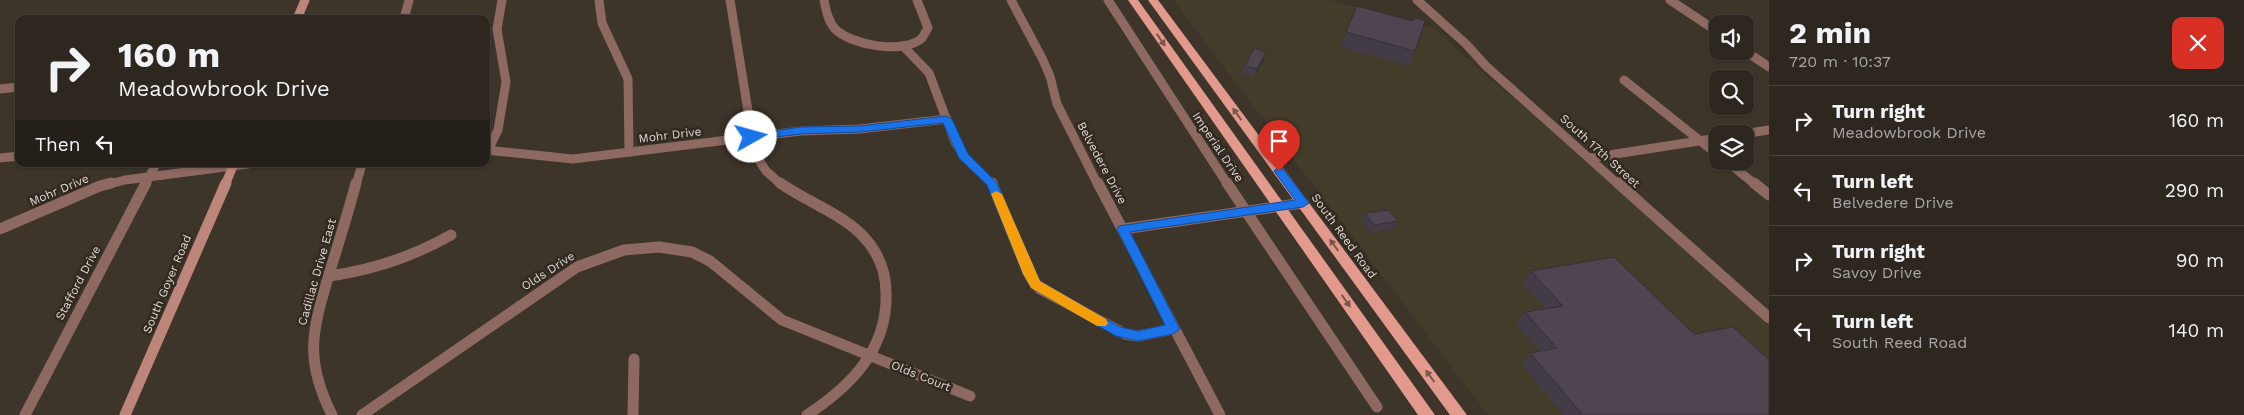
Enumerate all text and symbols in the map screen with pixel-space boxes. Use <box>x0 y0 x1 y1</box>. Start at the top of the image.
map controls <box>1709 15 1754 170</box>
button: sound <box>1709 15 1754 60</box>
text: 2 min <box>1789 15 1871 50</box>
button: close <box>2172 17 2224 69</box>
one-way arrow <box>1156 33 1166 47</box>
text: 160 m <box>118 34 220 76</box>
icon: right <box>35 35 100 100</box>
text: 720 m · 10:37 <box>1789 52 1891 71</box>
button: search <box>1709 70 1754 115</box>
text: Meadowbrook Drive <box>118 76 330 101</box>
text: Turn right <box>1832 100 1925 123</box>
icon: right <box>1789 107 1817 135</box>
one-way arrow <box>1232 108 1243 121</box>
street label: Imperial Drive <box>1189 109 1247 185</box>
text: 160 m <box>2169 109 2224 132</box>
position arrow <box>724 110 776 162</box>
street label: South 17th Street <box>1557 111 1643 191</box>
street label: Belvedere Drive <box>1074 119 1130 207</box>
pin <box>1258 120 1300 171</box>
text: Meadowbrook Drive <box>1832 123 1986 142</box>
street label: Mohr Drive <box>638 124 702 146</box>
button: layers <box>1709 125 1754 170</box>
icon: arrive <box>1265 127 1293 155</box>
icon: left <box>91 130 119 158</box>
text: Then <box>35 133 81 156</box>
text: Turn left <box>1832 170 1913 193</box>
street label: Mohr Drive <box>27 171 91 209</box>
icon: left <box>1789 177 1817 205</box>
text: 290 m <box>2165 179 2224 202</box>
street label: South Reed Road <box>1309 191 1379 281</box>
text: Belvedere Drive <box>1832 193 1954 212</box>
street label: Cadillac Drive East <box>295 217 339 327</box>
street label: South Goyer Road <box>140 233 194 335</box>
one-way arrow <box>1329 238 1339 252</box>
text: Turn right <box>1832 240 1925 263</box>
street label: Stafford Drive <box>53 243 103 323</box>
icon: right <box>1789 247 1817 275</box>
street label: Olds Drive <box>519 249 577 293</box>
text: 90 m <box>2176 249 2224 272</box>
text: Savoy Drive <box>1832 263 1922 282</box>
one-way arrow <box>1341 294 1351 308</box>
text: Turn left <box>1832 310 1913 333</box>
icon: left <box>1789 317 1817 345</box>
text: 140 m <box>2169 319 2224 342</box>
text: South Reed Road <box>1832 333 1967 352</box>
street label: Olds Court <box>889 358 953 394</box>
one-way arrow <box>1425 369 1435 383</box>

